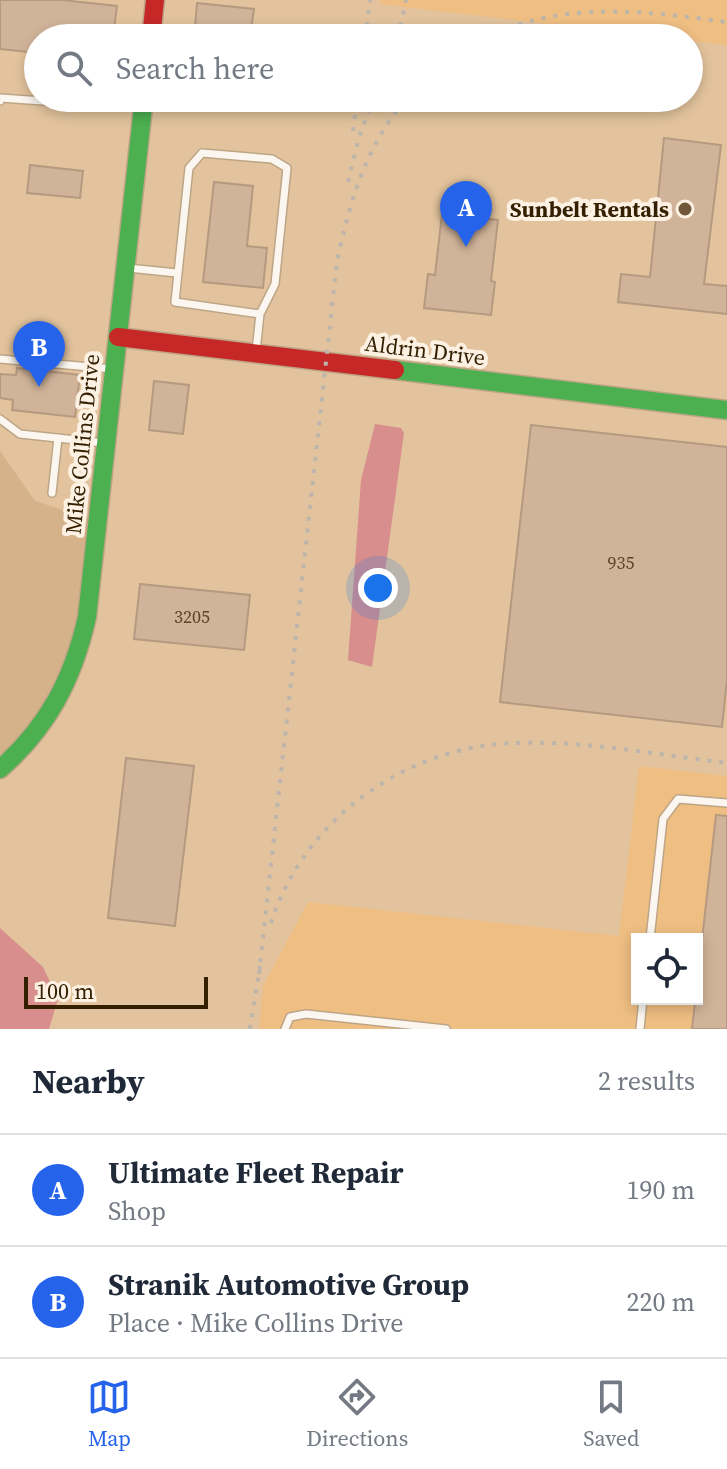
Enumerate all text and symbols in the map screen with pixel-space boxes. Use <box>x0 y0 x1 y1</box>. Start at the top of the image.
search box <box>24 24 703 112</box>
icon: search <box>52 46 96 90</box>
text: Search here <box>116 48 274 89</box>
pin: A <box>440 181 492 247</box>
place label: Sunbelt Rentals <box>510 194 669 224</box>
marker: Sunbelt Rentals <box>676 200 694 218</box>
pin: B <box>13 321 65 387</box>
street label: Aldrin Drive <box>363 328 487 372</box>
street label: Mike Collins Drive <box>58 353 106 535</box>
house number: 935 <box>608 550 635 575</box>
your location <box>358 568 398 608</box>
house number: 3205 <box>174 604 210 629</box>
map controls <box>631 933 703 1005</box>
button: locate <box>631 933 703 1005</box>
scale bar <box>24 973 208 1009</box>
text: 100 m <box>36 976 94 1006</box>
text: Nearby <box>32 1058 145 1104</box>
text: 2 results <box>598 1063 695 1099</box>
text: Ultimate Fleet Repair <box>108 1152 404 1193</box>
text: A <box>49 1172 67 1208</box>
text: 190 m <box>627 1172 695 1208</box>
text: Shop <box>108 1193 166 1229</box>
text: Stranik Automotive Group <box>108 1264 469 1305</box>
text: B <box>50 1284 66 1320</box>
text: 220 m <box>627 1284 695 1320</box>
text: Place · Mike Collins Drive <box>108 1305 404 1341</box>
tab: Map <box>87 1375 131 1453</box>
tab: Directions <box>306 1375 408 1453</box>
tab: Saved <box>583 1375 640 1453</box>

